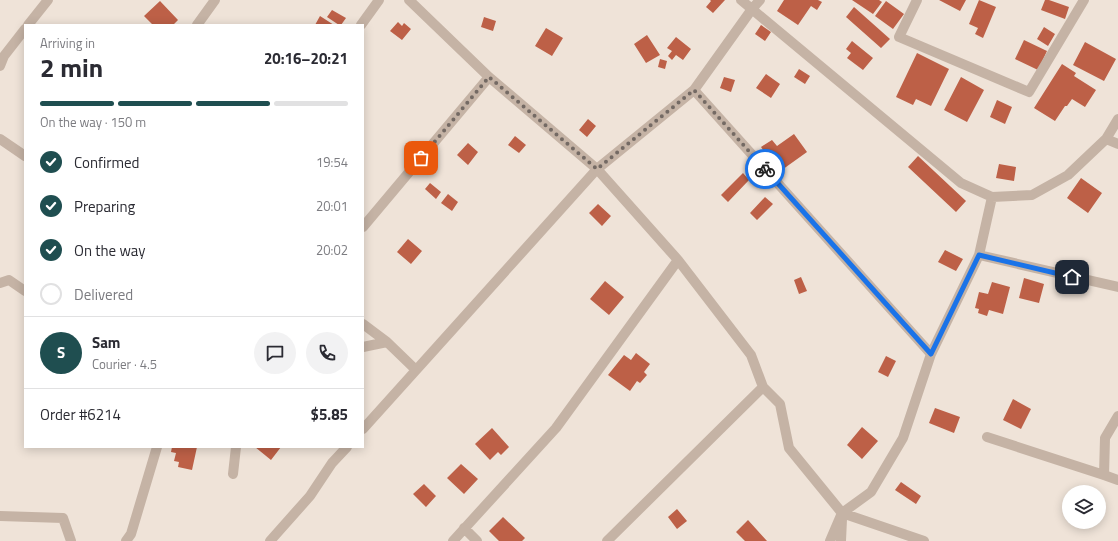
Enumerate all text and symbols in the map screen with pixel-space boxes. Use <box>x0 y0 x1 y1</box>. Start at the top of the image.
text: Arriving in <box>40 33 95 53</box>
text: 20:16–20:21 <box>264 47 348 70</box>
text: 2 min <box>40 48 103 87</box>
text: On the way · 150 m <box>40 112 146 132</box>
pin <box>404 141 438 175</box>
icon: bag <box>410 147 432 169</box>
courier <box>745 149 785 189</box>
icon: check <box>40 151 62 173</box>
text: Confirmed <box>74 151 139 174</box>
text: 19:54 <box>316 152 348 172</box>
icon: bike <box>754 158 776 180</box>
icon: check <box>40 195 62 217</box>
text: Preparing <box>74 195 135 218</box>
text: 20:01 <box>316 196 348 216</box>
icon: check <box>40 239 62 261</box>
text: On the way <box>74 239 146 262</box>
text: 20:02 <box>316 240 348 260</box>
pin <box>1055 260 1089 294</box>
icon: home <box>1061 266 1083 288</box>
text: Delivered <box>74 283 133 306</box>
text: Sam <box>92 331 120 354</box>
button: chat <box>254 332 296 374</box>
button: phone <box>306 332 348 374</box>
text: S <box>57 341 65 364</box>
text: Courier · 4.5 <box>92 354 157 374</box>
text: Order #6214 <box>40 403 121 426</box>
text: $5.85 <box>311 403 348 426</box>
map controls <box>1062 485 1106 529</box>
button: layers <box>1062 485 1106 529</box>

